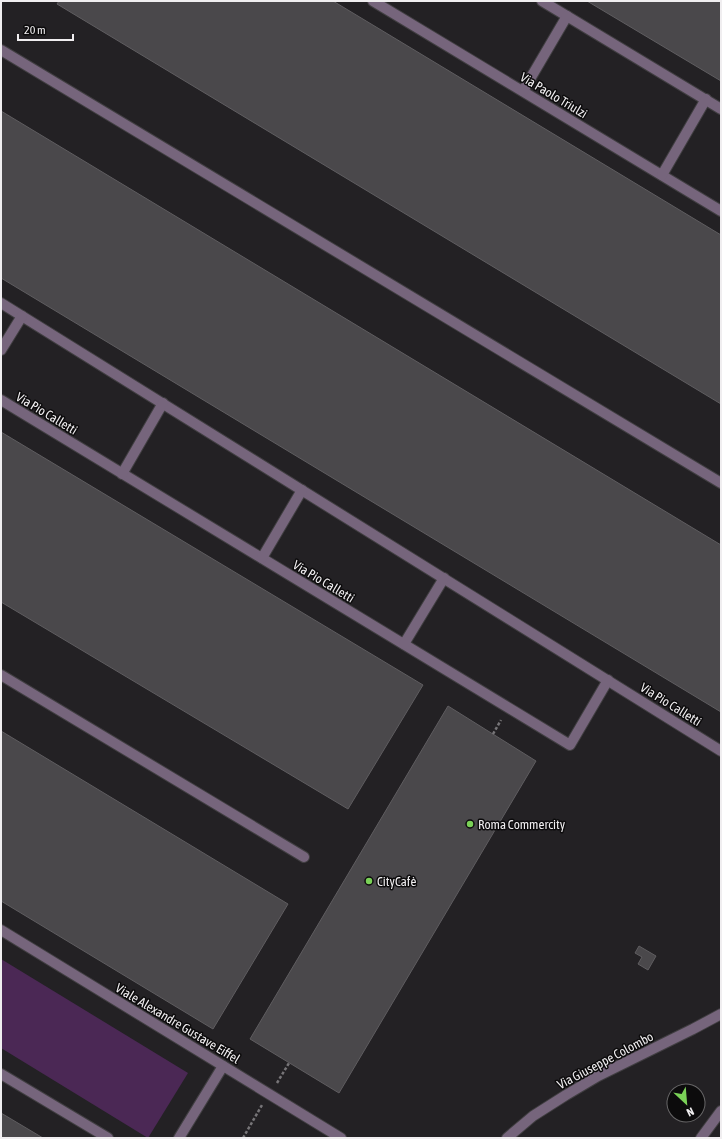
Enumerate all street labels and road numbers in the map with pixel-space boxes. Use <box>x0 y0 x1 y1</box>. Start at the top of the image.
street label: Via Paolo Triulzi <box>517 69 590 121</box>
street label: Via Pio Calletti <box>13 389 80 438</box>
street label: Via Pio Calletti <box>290 557 357 606</box>
street label: Via Pio Calletti <box>637 680 704 729</box>
street label: Viale Alexandre Gustave Eiffel <box>113 980 243 1067</box>
street label: Via Giuseppe Colombo <box>555 1029 656 1092</box>

